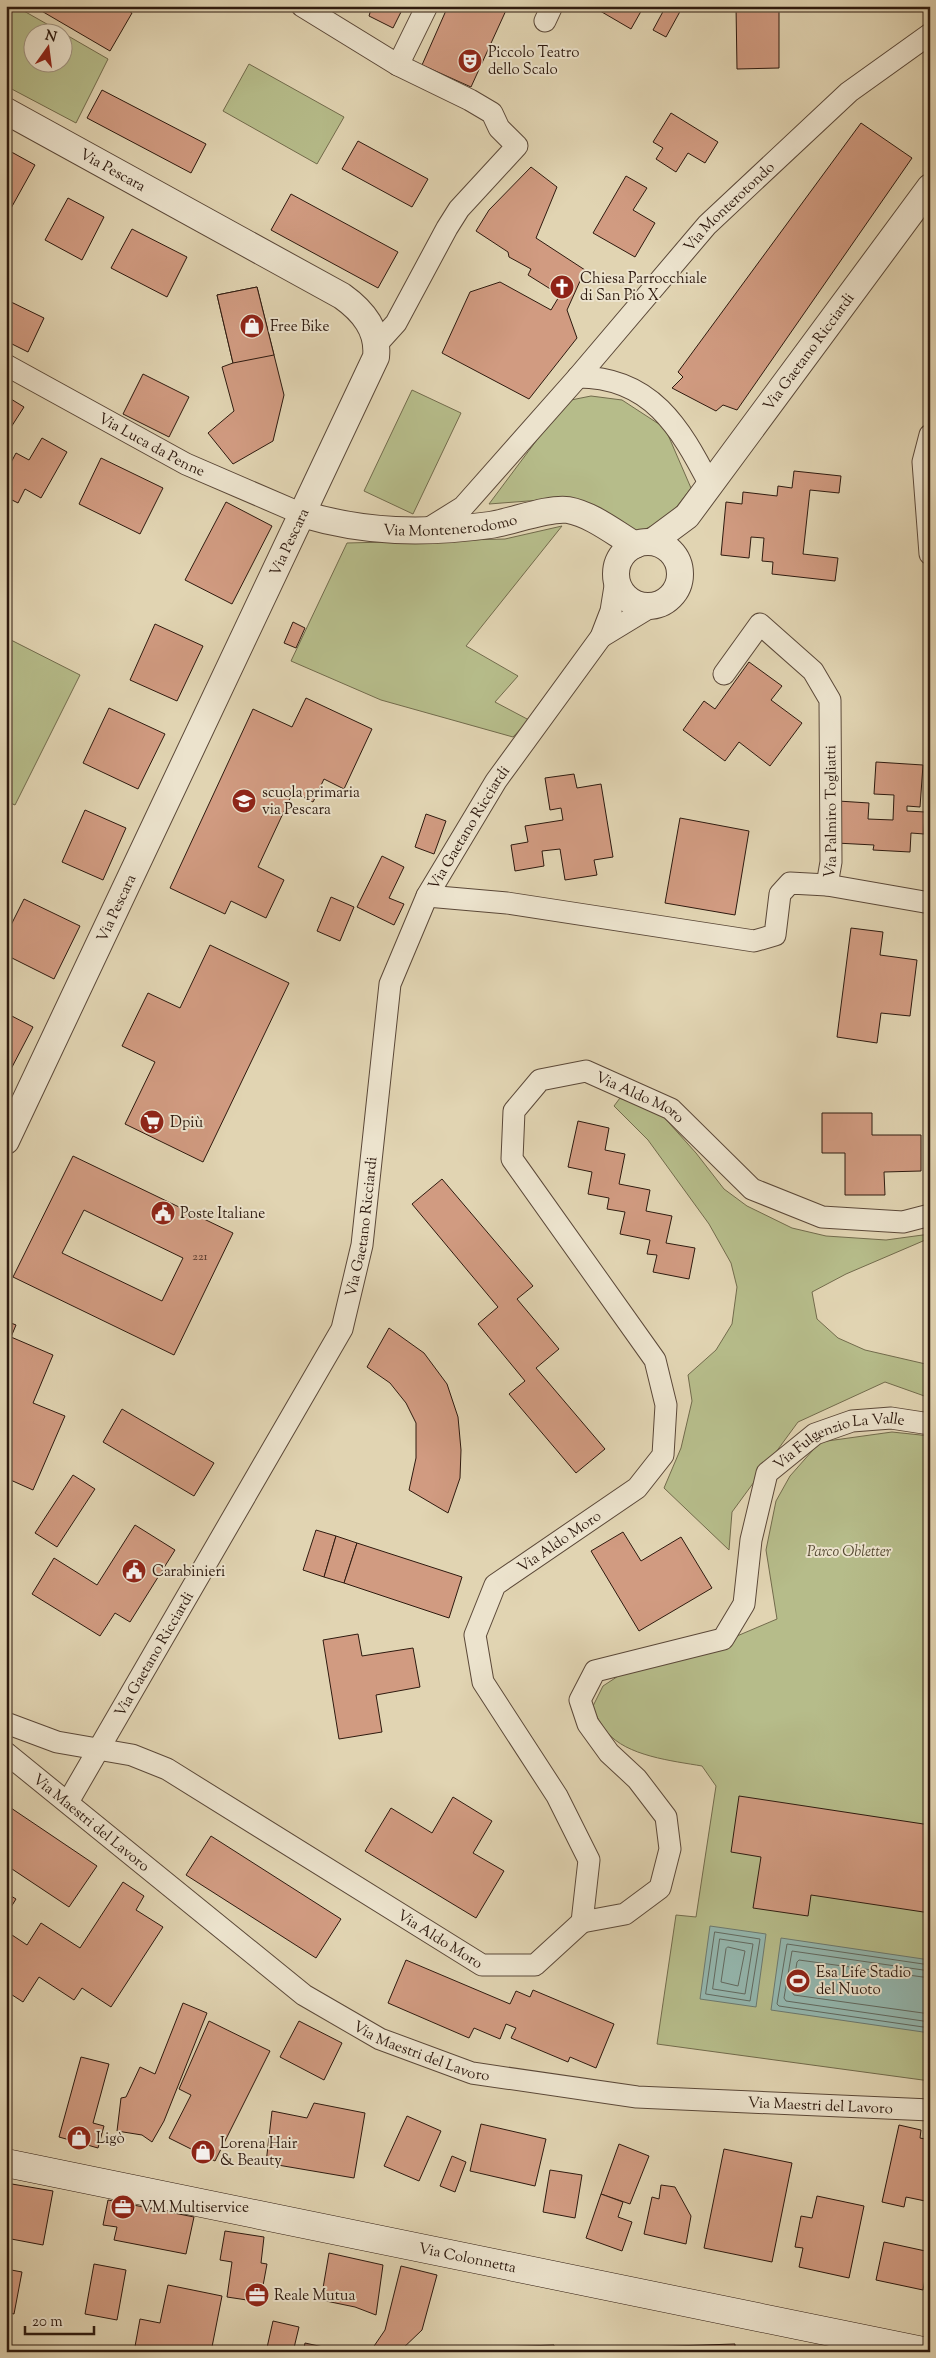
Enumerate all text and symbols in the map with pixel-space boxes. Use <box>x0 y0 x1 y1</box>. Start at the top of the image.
north arrow <box>22 22 72 72</box>
text: N <box>43 26 59 48</box>
place label: Piccolo Teatro dello Scalo <box>488 43 580 81</box>
theatre icon: Piccolo Teatro dello Scalo <box>457 48 483 74</box>
street label: Via Pescara <box>75 144 149 198</box>
street label: Via Monterotondo <box>680 158 780 257</box>
place label: Chiesa Parrocchiale di San Pio X <box>580 269 707 307</box>
church icon: Chiesa Parrocchiale di San Pio X <box>549 274 575 300</box>
street label: Via Gaetano Ricciardi <box>759 289 860 416</box>
shop icon: Free Bike <box>239 313 265 339</box>
place label: Free Bike <box>270 317 329 338</box>
street label: Via Luca da Penne <box>94 409 208 483</box>
street label: Via Pescara <box>266 505 315 580</box>
street label: Via Montenerodomo <box>382 510 520 542</box>
street label: Via Palmiro Togliatti <box>819 745 843 880</box>
street label: Via Gaetano Ricciardi <box>424 762 516 894</box>
place label: scuola primaria via Pescara <box>262 783 360 821</box>
school or university icon: scuola primaria via Pescara <box>231 788 257 814</box>
street label: Via Pescara <box>93 871 142 946</box>
street label: Via Aldo Moro <box>592 1068 689 1129</box>
supermarket icon: Dpiù <box>139 1109 165 1135</box>
place label: Dpiù <box>170 1113 203 1134</box>
street label: Via Gaetano Ricciardi <box>341 1156 383 1299</box>
public building icon: Poste Italiane <box>150 1200 176 1226</box>
place label: Poste Italiane <box>180 1204 265 1225</box>
house number: 221 <box>192 1248 208 1266</box>
street label: Via Fulgenzio La Valle <box>770 1409 906 1476</box>
street label: Via Aldo Moro <box>514 1506 606 1579</box>
park label: Parco Obletter <box>807 1542 892 1563</box>
public building icon: Carabinieri <box>121 1558 147 1584</box>
place label: Carabinieri <box>152 1562 225 1583</box>
street label: Via Gaetano Ricciardi <box>110 1588 200 1721</box>
street label: Via Maestri del Lavoro <box>27 1770 153 1877</box>
street label: Via Aldo Moro <box>393 1906 486 1975</box>
place label: Esa Life Stadio del Nuoto <box>816 1963 911 2001</box>
sports icon: Esa Life Stadio del Nuoto <box>785 1968 811 1994</box>
street label: Via Maestri del Lavoro <box>349 2017 491 2087</box>
street label: Via Maestri del Lavoro <box>747 2093 893 2120</box>
shop icon: Ligò <box>66 2125 92 2151</box>
place label: Ligò <box>96 2129 125 2150</box>
place label: Lorena Hair & Beauty <box>220 2134 298 2172</box>
shop icon: Lorena Hair & Beauty <box>190 2139 216 2165</box>
office icon: VM Multiservice <box>110 2194 136 2220</box>
place label: VM Multiservice <box>140 2198 249 2219</box>
street label: Via Colonnetta <box>416 2239 518 2279</box>
office icon: Reale Mutua <box>244 2282 270 2308</box>
place label: Reale Mutua <box>274 2286 355 2307</box>
scale bar <box>25 2303 94 2335</box>
text: 20 m <box>32 2312 63 2333</box>

